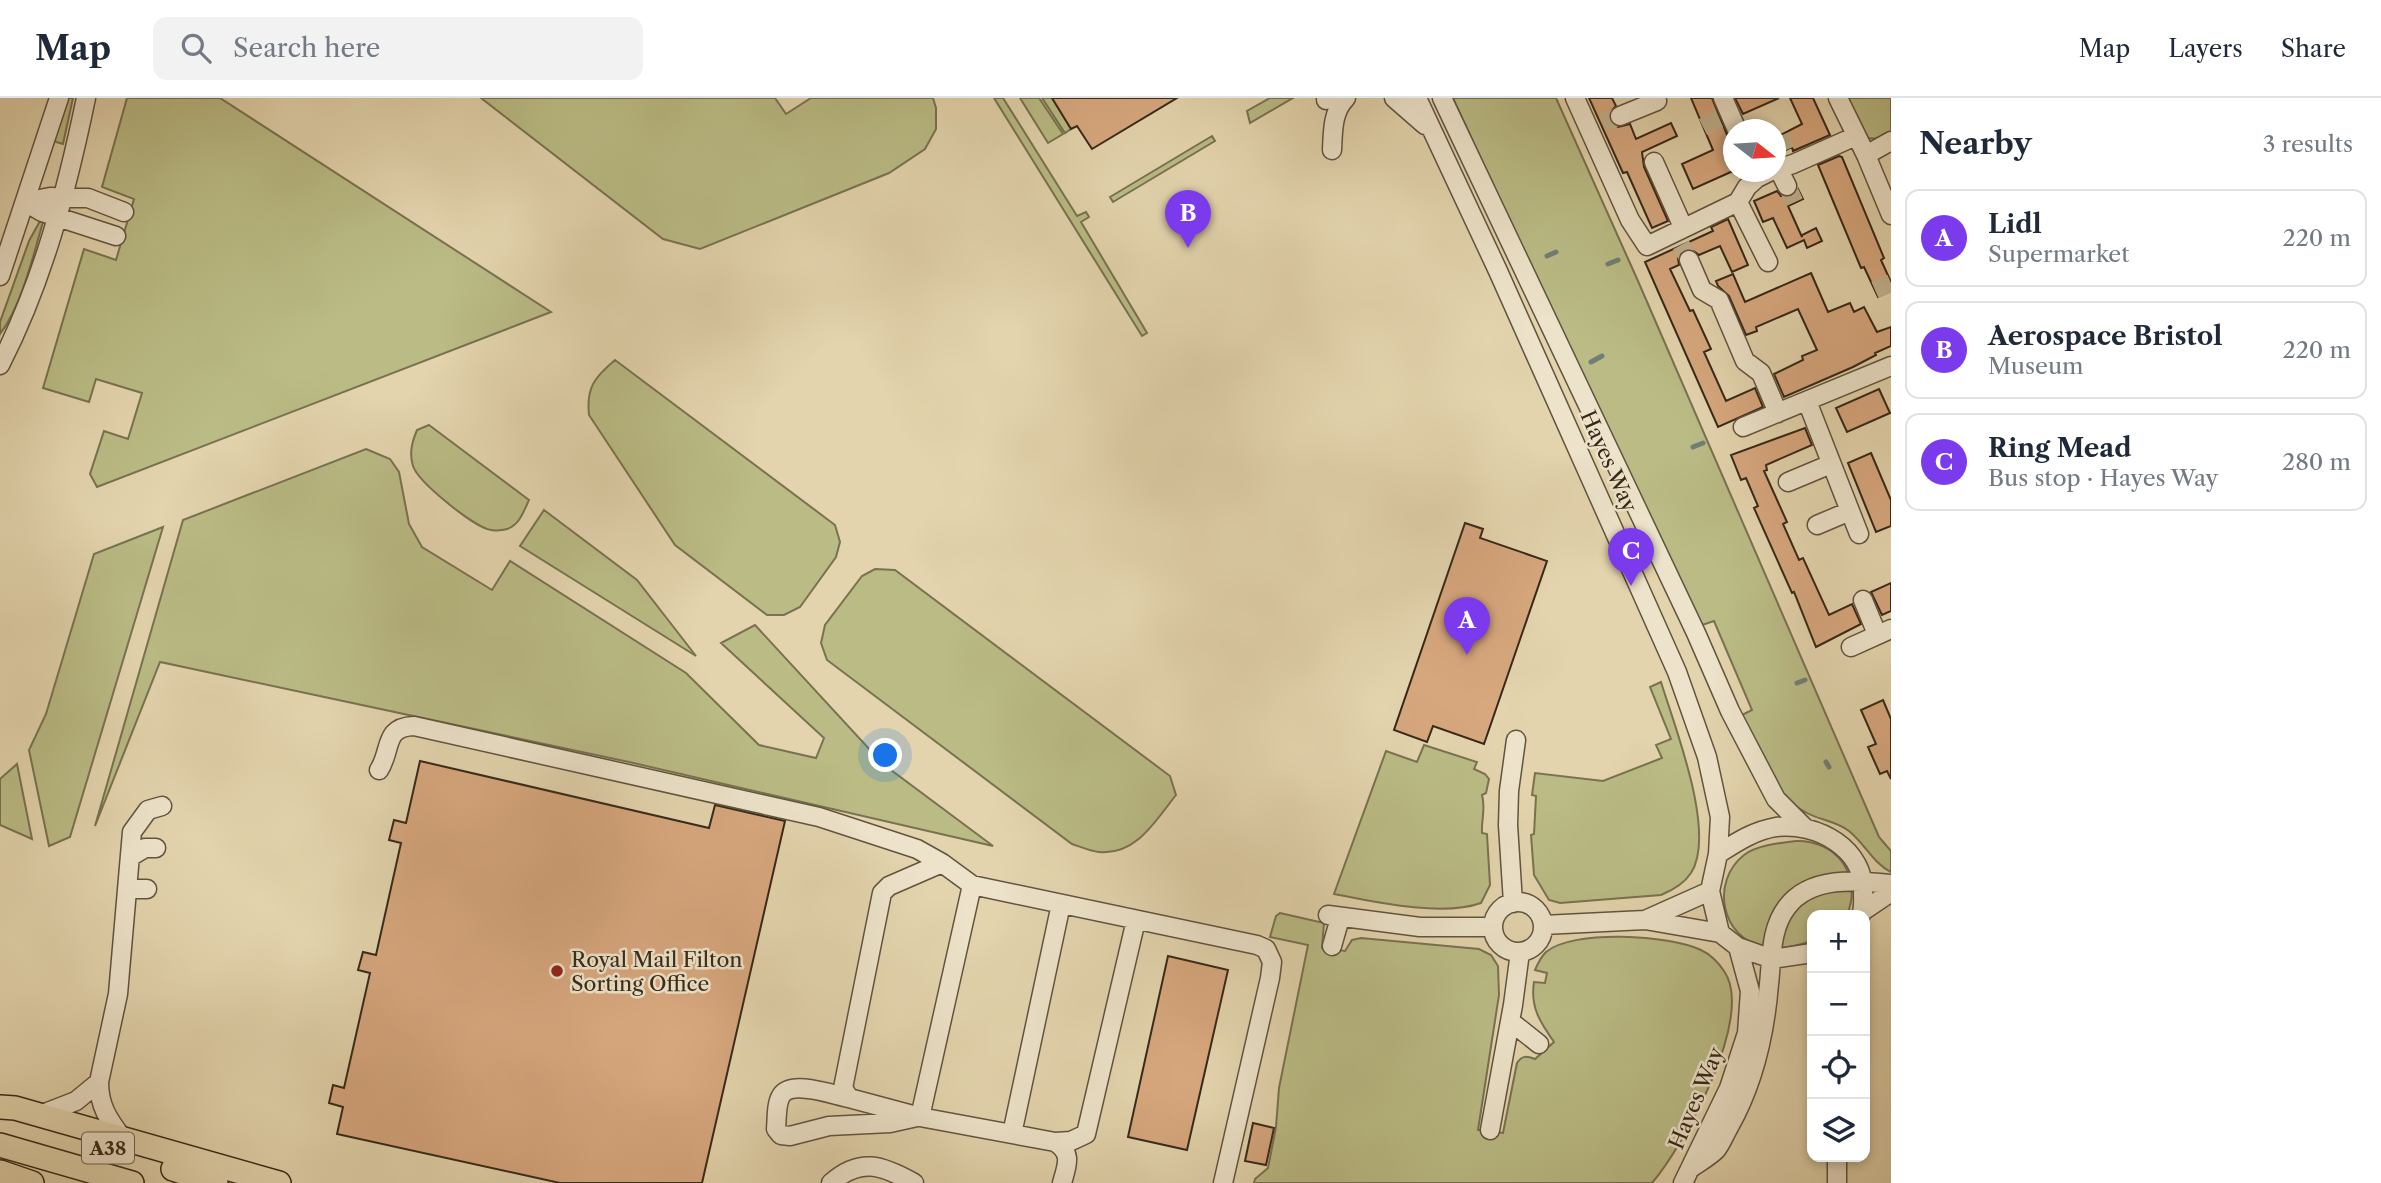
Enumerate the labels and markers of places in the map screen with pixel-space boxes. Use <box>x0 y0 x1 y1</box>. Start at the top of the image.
pin: B <box>1165 190 1211 248</box>
pin: C <box>1608 528 1654 586</box>
pin: A <box>1444 597 1490 655</box>
place label: Royal Mail Filton Sorting Office <box>571 947 743 996</box>
marker: Royal Mail Filton Sorting Office <box>549 963 565 979</box>

